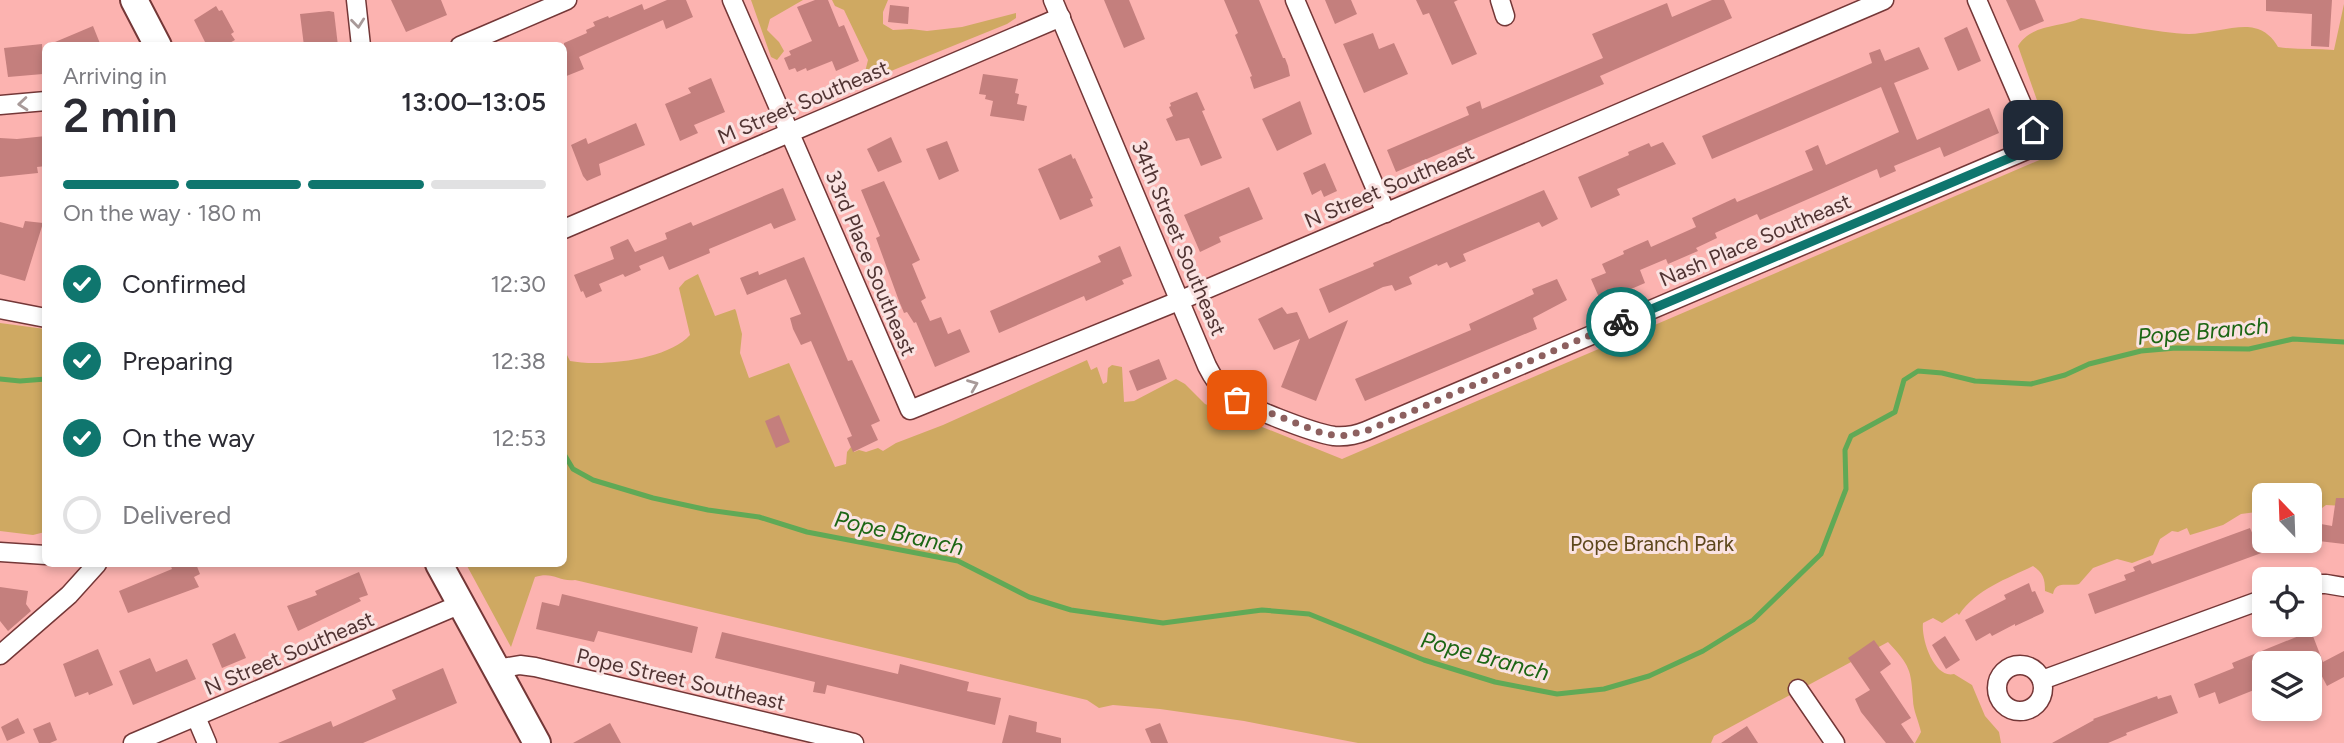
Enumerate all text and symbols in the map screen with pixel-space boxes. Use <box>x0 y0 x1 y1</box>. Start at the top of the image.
one-way arrow <box>351 17 366 29</box>
street label: M Street Southeast <box>714 55 892 149</box>
text: Arriving in <box>63 62 167 90</box>
text: 13:00–13:05 <box>401 86 546 118</box>
text: 2 min <box>63 88 178 144</box>
one-way arrow <box>17 96 28 111</box>
pin <box>2003 100 2063 160</box>
icon: home <box>2014 111 2052 149</box>
street label: 34th Street Southeast <box>1127 137 1231 339</box>
street label: N Street Southeast <box>1300 139 1478 233</box>
street label: 33rd Place Southeast <box>821 166 921 360</box>
street label: Nash Place Southeast <box>1656 188 1855 292</box>
text: On the way · 180 m <box>63 199 261 227</box>
icon: check <box>63 265 101 303</box>
text: Confirmed <box>122 268 246 300</box>
text: 12:30 <box>491 270 546 298</box>
courier <box>1586 287 1656 357</box>
icon: bike <box>1602 303 1640 341</box>
water label: Pope Branch <box>2136 311 2270 351</box>
icon: check <box>63 342 101 380</box>
text: Preparing <box>122 345 233 377</box>
text: 12:38 <box>491 347 546 375</box>
pin <box>1207 370 1267 430</box>
one-way arrow <box>966 379 978 393</box>
icon: bag <box>1218 381 1256 419</box>
icon: check <box>63 419 101 457</box>
text: On the way <box>122 422 255 454</box>
text: 12:53 <box>492 424 546 452</box>
north arrow <box>2252 483 2322 553</box>
map controls <box>2252 483 2322 721</box>
text: Delivered <box>122 499 231 531</box>
water label: Pope Branch <box>832 505 967 562</box>
park label: Pope Branch Park <box>1570 531 1735 556</box>
button: locate <box>2252 567 2322 637</box>
street label: N Street Southeast <box>200 606 378 700</box>
water label: Pope Branch <box>1418 625 1552 687</box>
street label: Pope Street Southeast <box>574 643 788 715</box>
button: layers <box>2252 651 2322 721</box>

